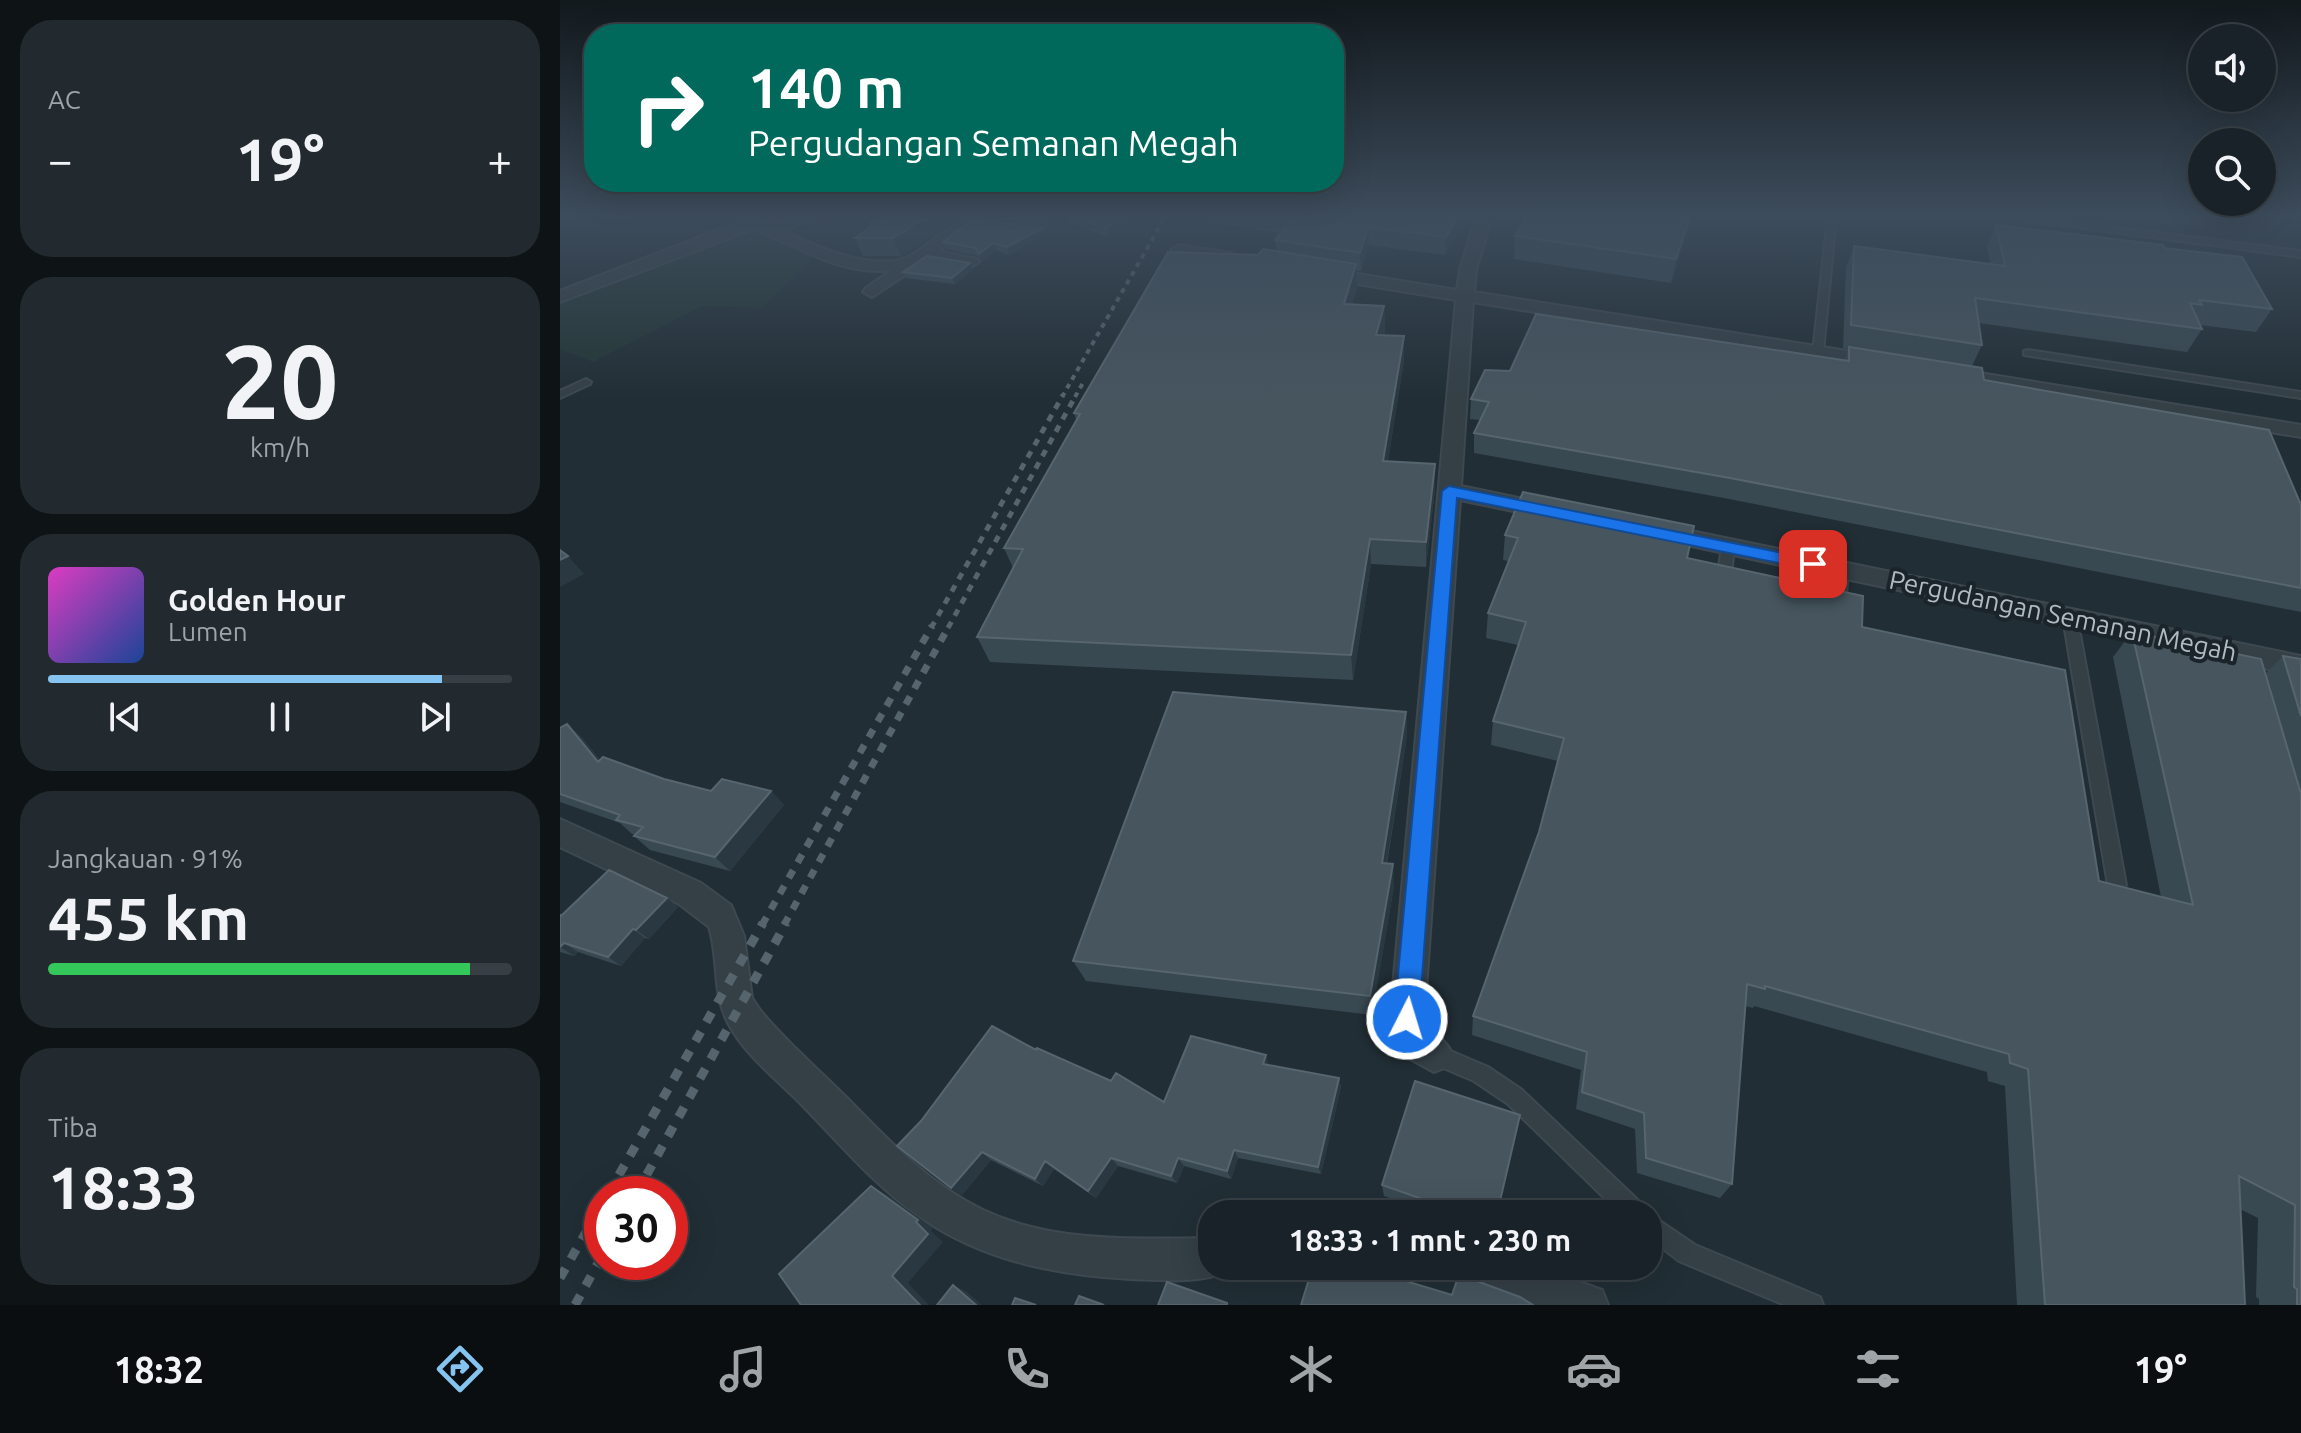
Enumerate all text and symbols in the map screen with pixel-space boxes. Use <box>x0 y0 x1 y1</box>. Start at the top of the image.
map controls <box>2188 24 2276 216</box>
button: sound <box>2188 24 2276 112</box>
icon: right <box>616 56 720 160</box>
text: 140 m <box>748 56 904 119</box>
text: AC <box>48 85 81 114</box>
text: Pergudangan Semanan Megah <box>748 122 1239 163</box>
text: 19° <box>236 125 324 192</box>
button: search <box>2188 128 2276 216</box>
text: − <box>48 135 73 184</box>
text: + <box>487 135 512 184</box>
text: 20 <box>221 322 339 439</box>
text: km/h <box>250 433 310 462</box>
pin <box>1779 530 1847 598</box>
icon: arrive <box>1791 542 1835 586</box>
street label: Pergudangan Semanan Megah <box>1887 564 2239 667</box>
text: Golden Hour <box>168 583 346 617</box>
text: Lumen <box>168 617 248 646</box>
icon: previous <box>103 695 147 739</box>
icon: pause <box>258 695 302 739</box>
icon: next <box>413 695 457 739</box>
text: Jangkauan · 91% <box>48 844 243 873</box>
text: 455 km <box>48 884 249 951</box>
position arrow <box>1365 977 1449 1061</box>
text: Tiba <box>48 1113 98 1142</box>
text: 18:33 <box>48 1153 198 1220</box>
speed limit sign: 30 <box>584 1176 688 1280</box>
text: 18:33 · 1 mnt · 230 m <box>1289 1223 1571 1257</box>
icon: directions <box>432 1341 488 1397</box>
icon: music <box>715 1341 771 1397</box>
icon: phone <box>999 1341 1055 1397</box>
icon: climate <box>1283 1341 1339 1397</box>
icon: car <box>1566 1341 1622 1397</box>
icon: filters <box>1850 1341 1906 1397</box>
text: 18:32 <box>114 1349 204 1390</box>
text: 19° <box>2134 1349 2187 1390</box>

